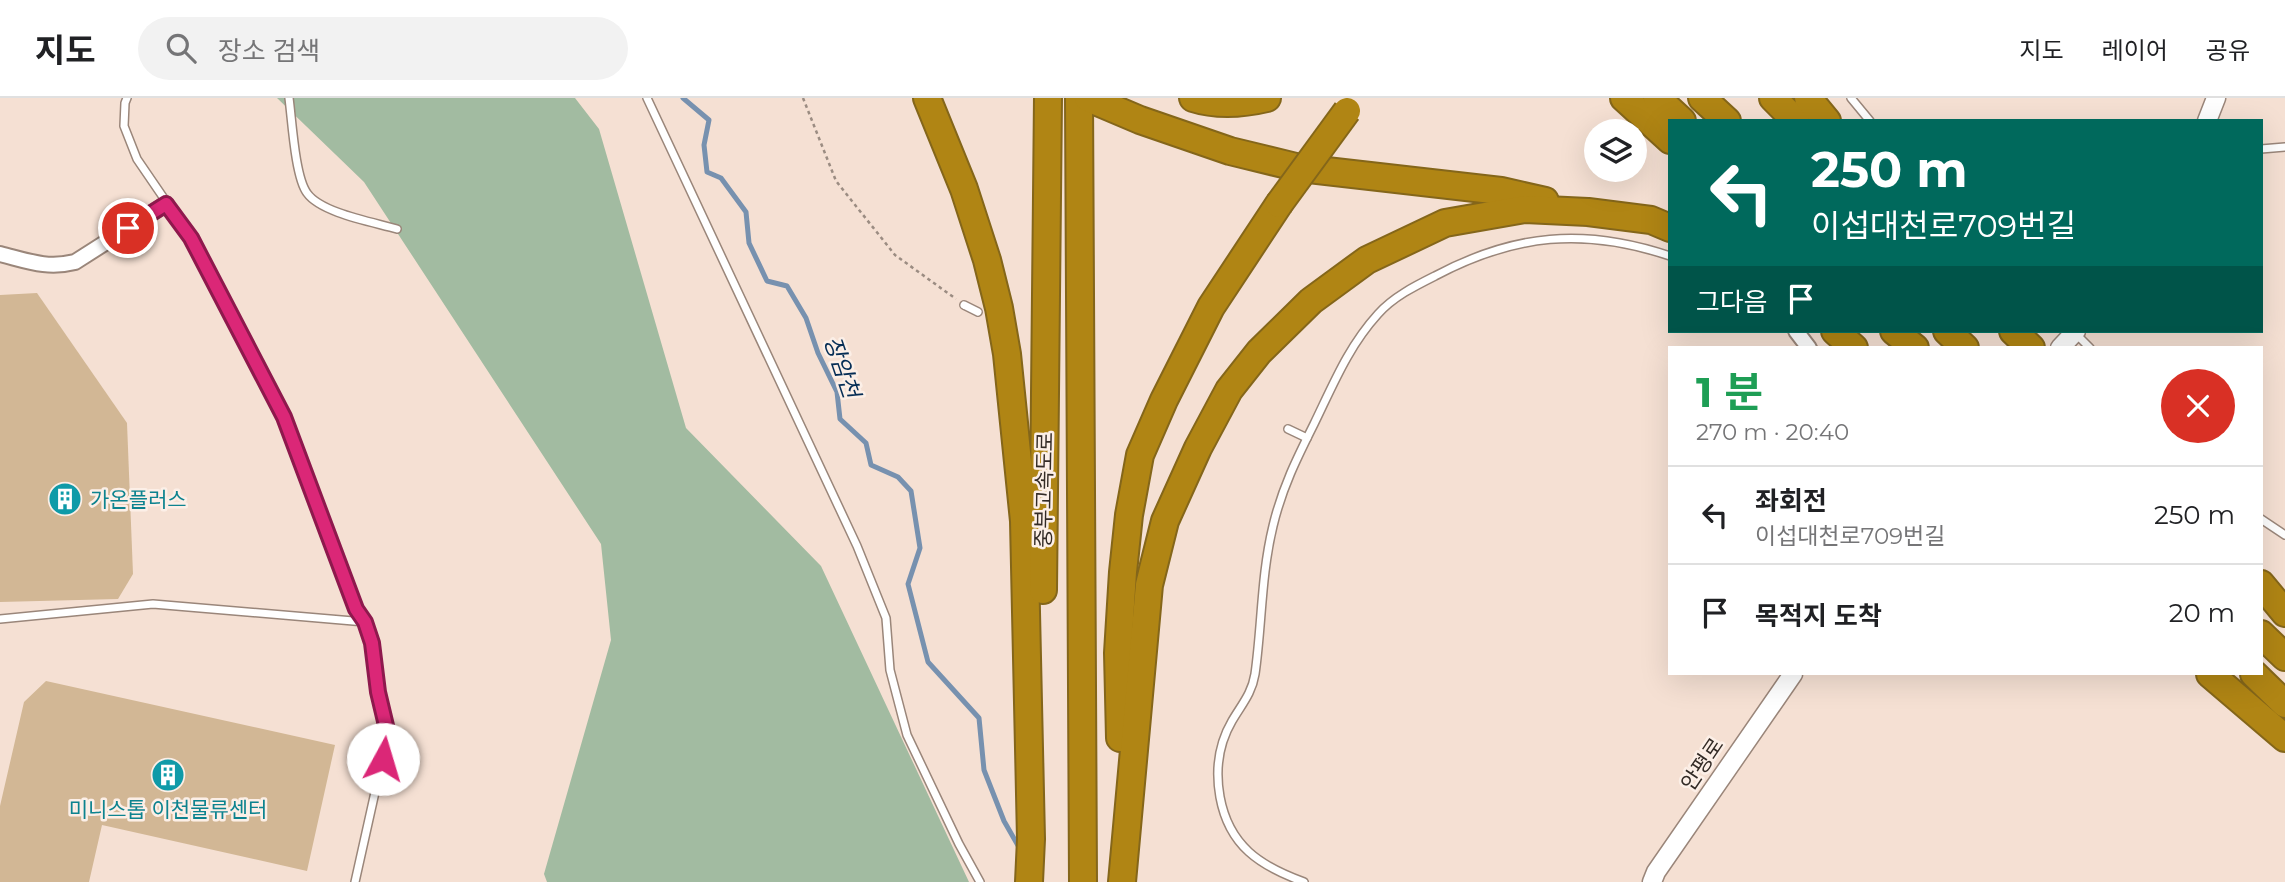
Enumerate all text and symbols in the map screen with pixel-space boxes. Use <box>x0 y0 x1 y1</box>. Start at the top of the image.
search box <box>138 17 628 80</box>
icon: search <box>162 29 200 67</box>
text: 지도 <box>35 30 96 70</box>
text: 장소 검색 <box>218 35 320 67</box>
text: 지도 <box>2019 36 2064 65</box>
text: 레이어 <box>2102 36 2168 65</box>
text: 공유 <box>2206 36 2250 65</box>
map controls <box>1584 119 1647 182</box>
button: layers <box>1584 119 1647 182</box>
text: 250 m <box>1811 140 1968 199</box>
icon: left <box>1696 147 1787 238</box>
pin <box>98 198 158 258</box>
text: 이섭대천로709번길 <box>1811 206 2076 245</box>
icon: arrive <box>109 209 147 247</box>
icon: arrive <box>1782 280 1820 318</box>
text: 그다음 <box>1696 286 1768 318</box>
water label: 장암천 <box>818 332 866 404</box>
text: 1 분 <box>1696 366 1763 418</box>
button: close <box>2161 369 2235 443</box>
text: 270 m · 20:40 <box>1696 418 1849 446</box>
street label: 중부고속도로 <box>1030 432 1058 548</box>
building icon: 가온플러스 <box>46 480 84 518</box>
text: 좌회전 <box>1755 485 1827 517</box>
place label: 가온플러스 <box>90 487 187 512</box>
icon: left <box>1696 496 1734 534</box>
text: 250 m <box>2154 499 2235 531</box>
text: 이섭대천로709번길 <box>1755 522 1945 550</box>
icon: arrive <box>1696 594 1734 632</box>
text: 20 m <box>2169 597 2235 629</box>
text: 목적지 도착 <box>1755 600 1882 632</box>
position arrow <box>346 722 420 796</box>
street label: 안평로 <box>1675 733 1729 795</box>
building icon: 미니스톱 이천물류센터 <box>149 756 187 794</box>
place label: 미니스톱 이천물류센터 <box>69 797 267 822</box>

